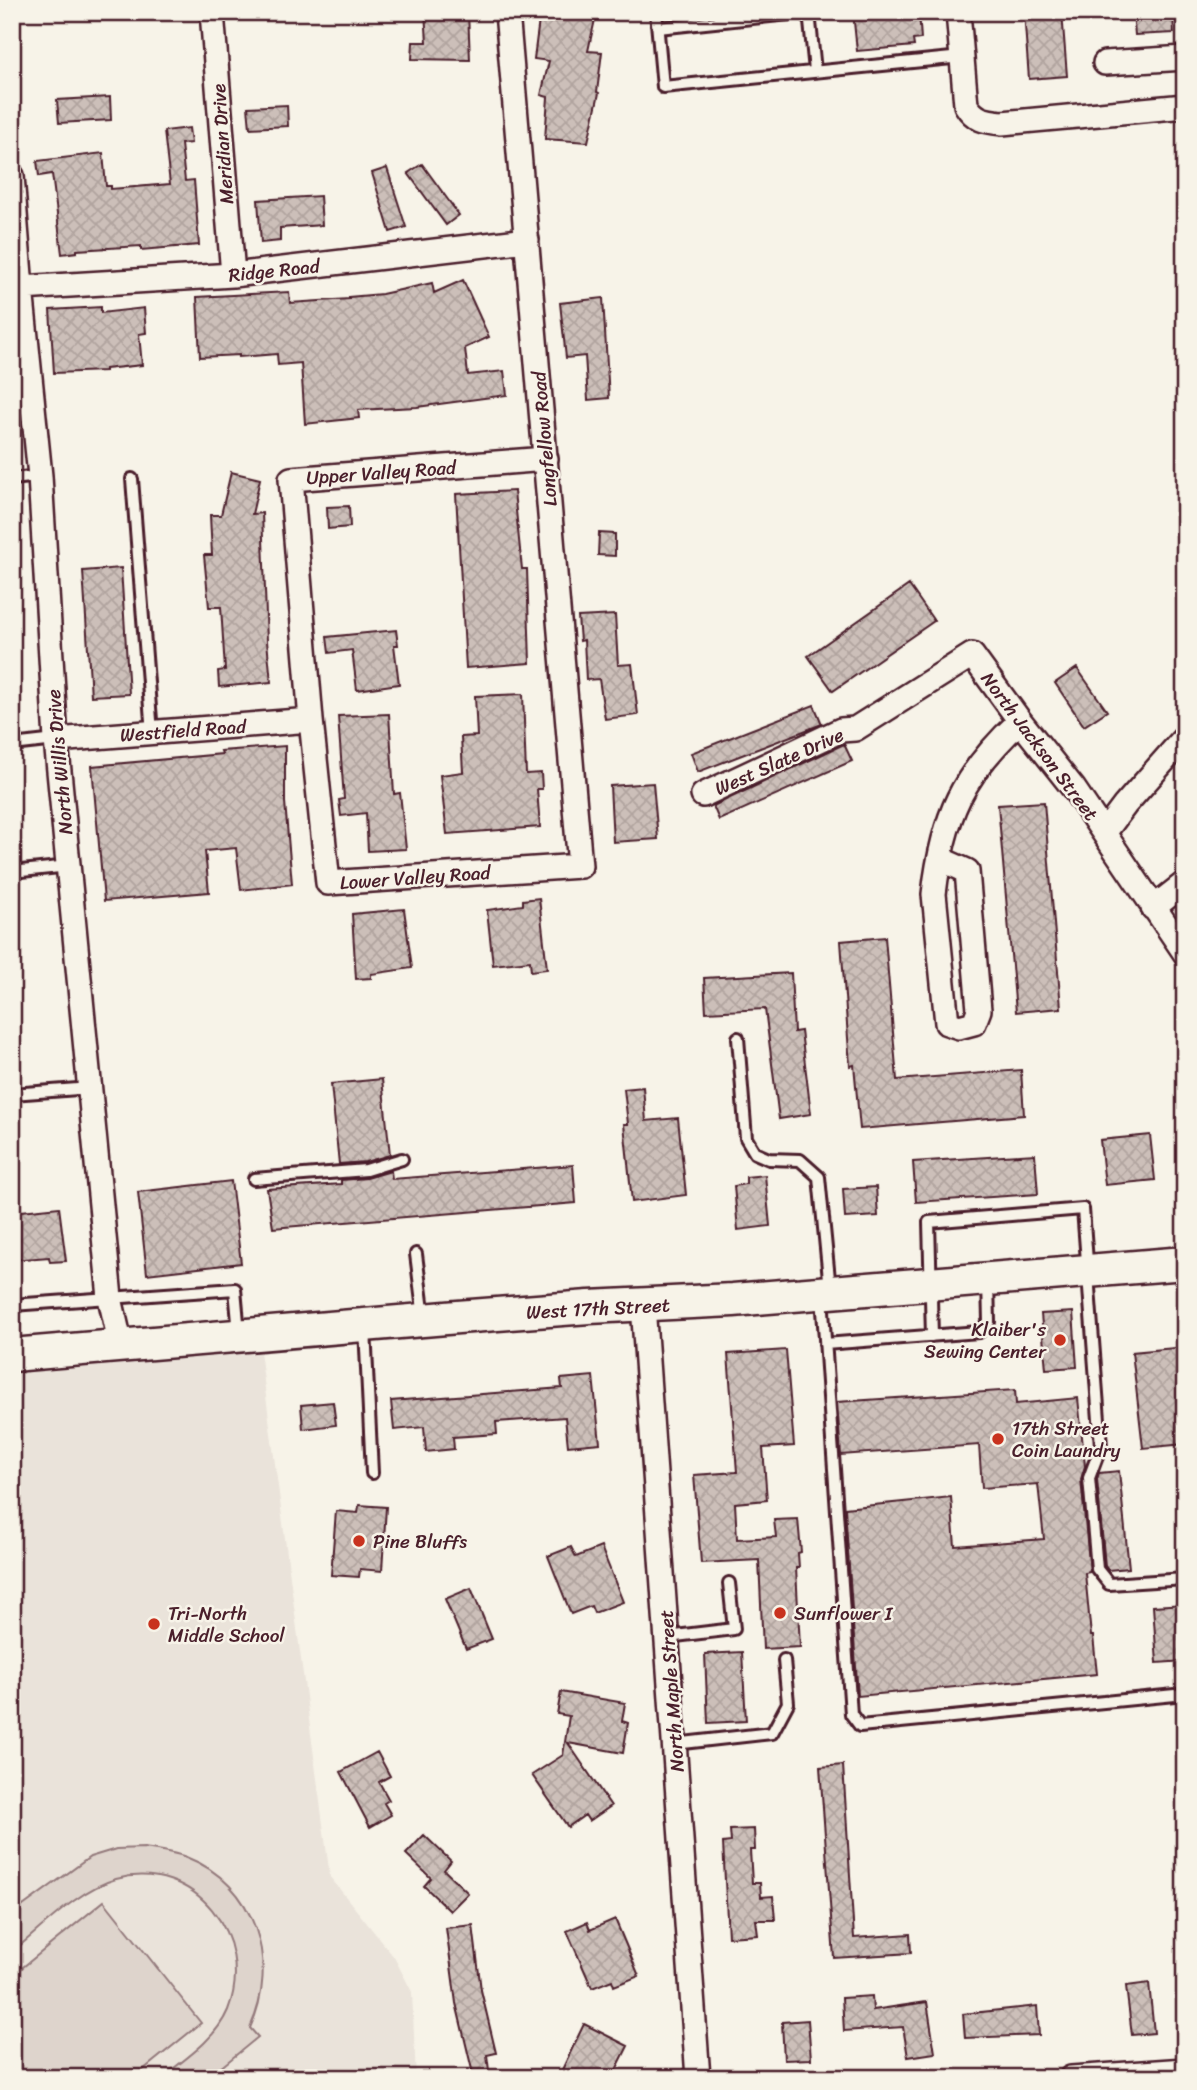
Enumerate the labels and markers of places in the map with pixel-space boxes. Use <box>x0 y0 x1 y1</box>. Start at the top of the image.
place label: Klaiber's Sewing Center <box>924 1313 1047 1368</box>
marker: Klaiber's Sewing Center <box>1052 1332 1068 1348</box>
place label: 17th Street Coin Laundry <box>1012 1412 1120 1467</box>
marker: 17th Street Coin Laundry <box>990 1431 1006 1447</box>
place label: Pine Bluffs <box>373 1525 467 1558</box>
marker: Pine Bluffs <box>351 1533 367 1549</box>
place label: Tri-North Middle School <box>168 1597 285 1652</box>
place label: Sunflower I <box>794 1597 894 1630</box>
marker: Sunflower I <box>772 1605 788 1621</box>
marker: Tri-North Middle School <box>146 1616 162 1632</box>

